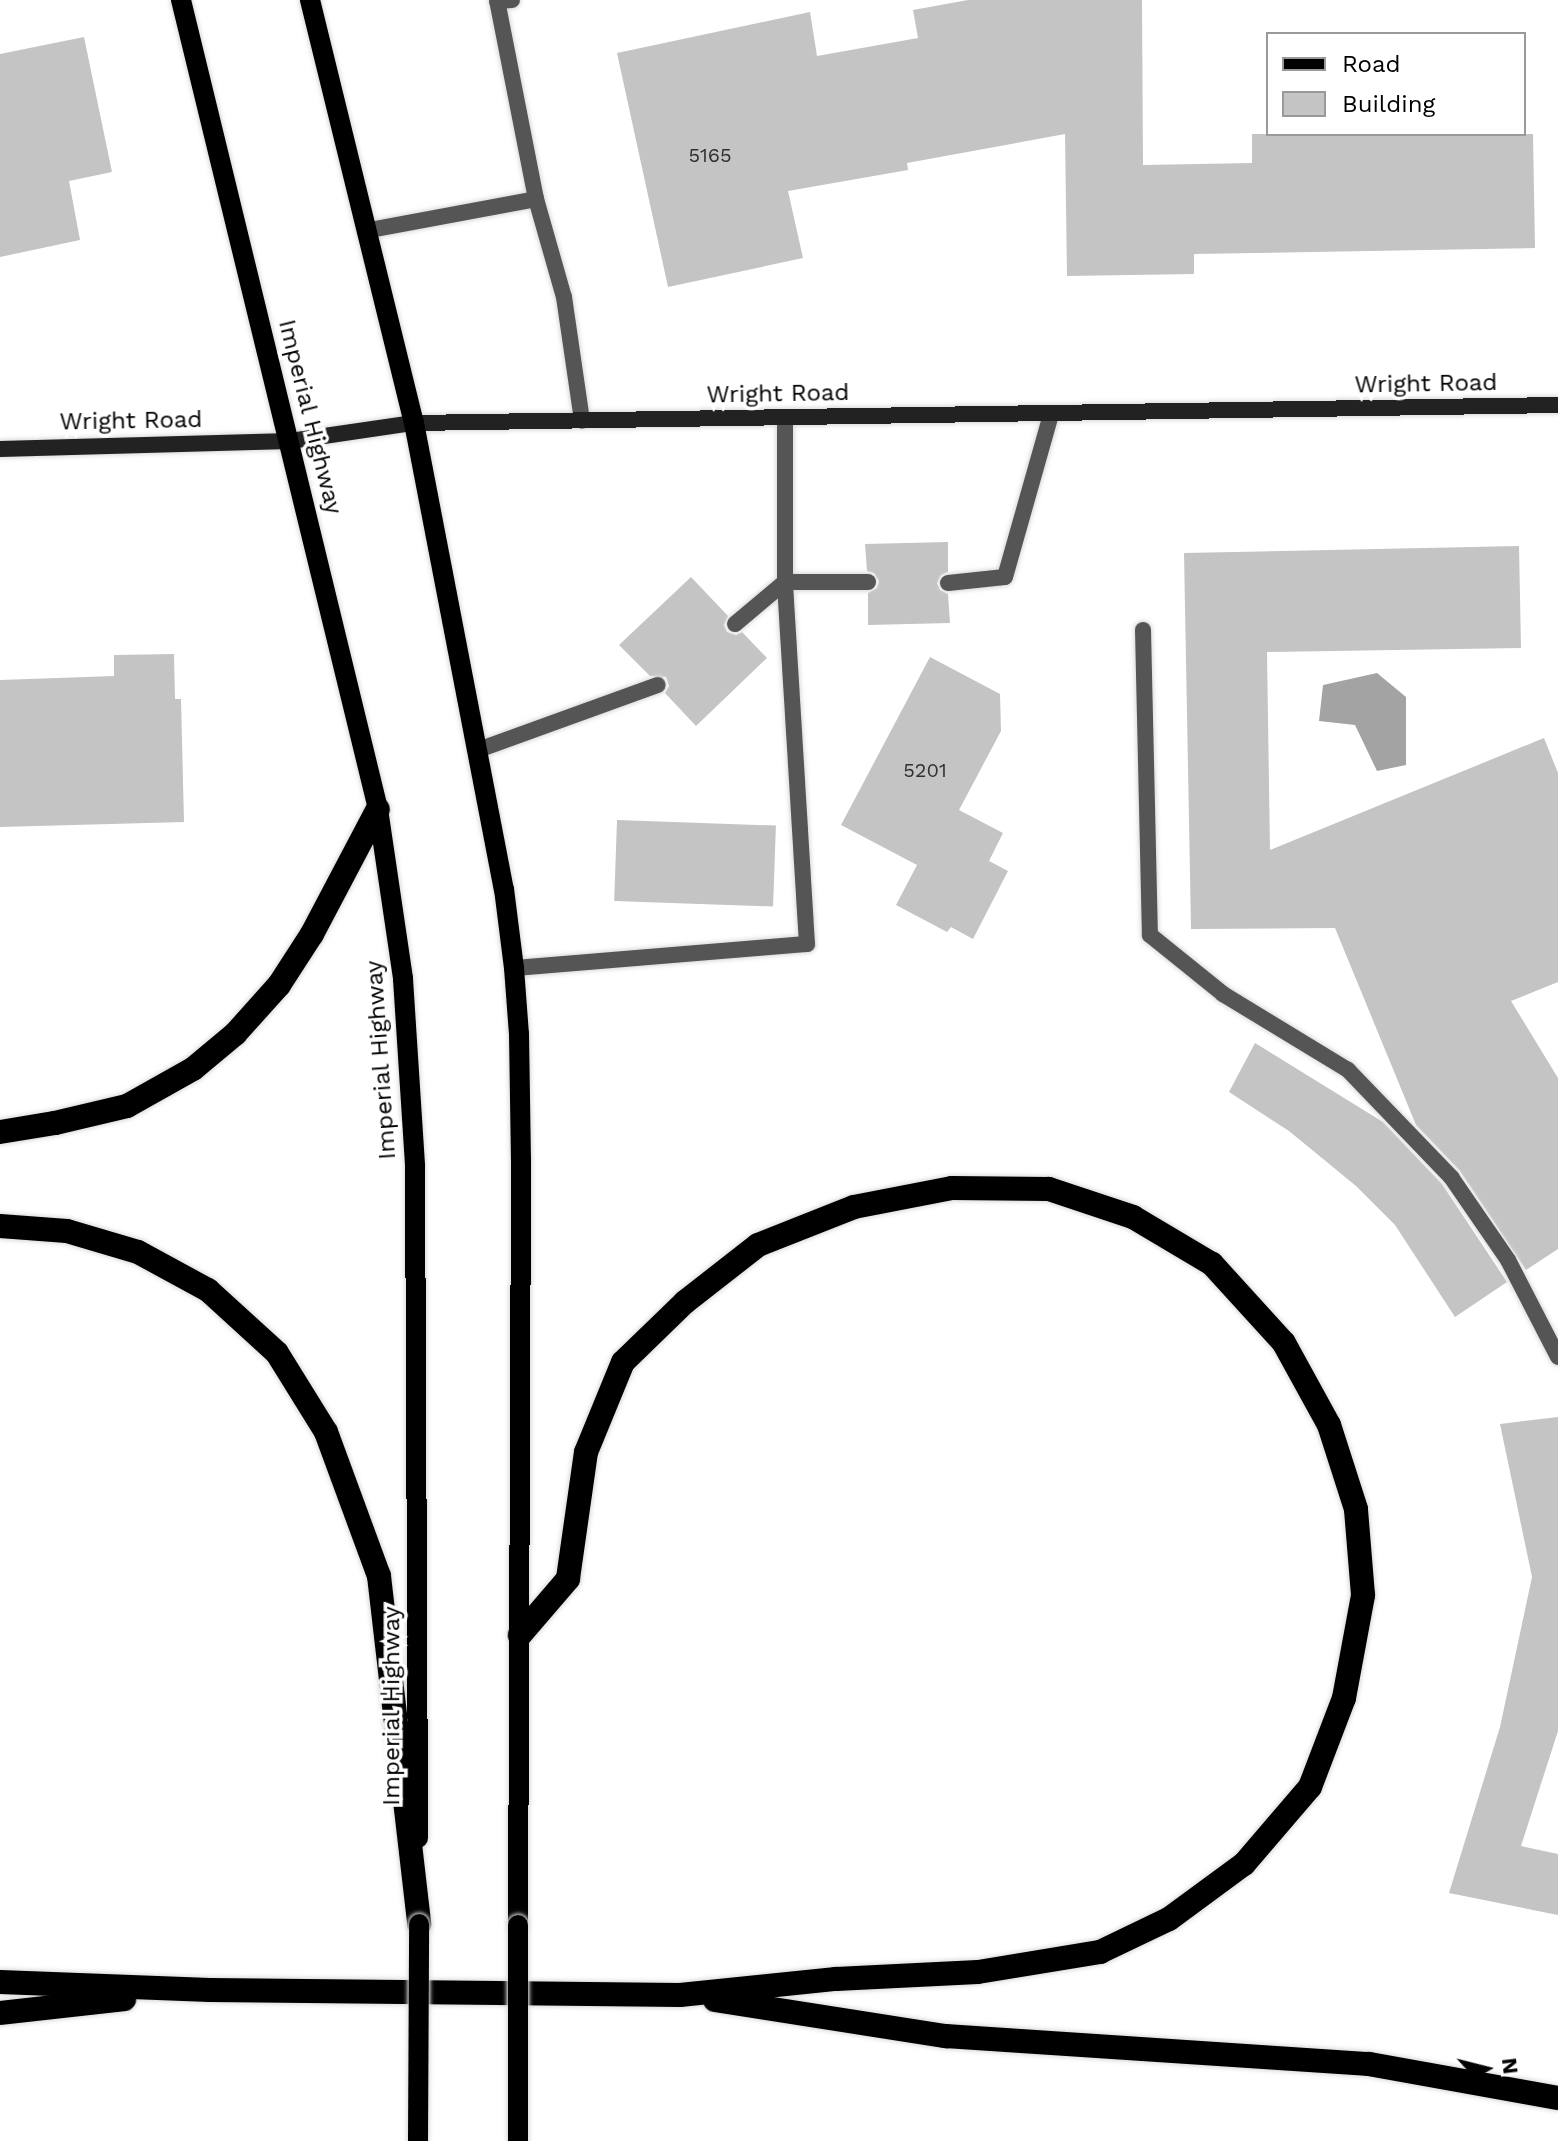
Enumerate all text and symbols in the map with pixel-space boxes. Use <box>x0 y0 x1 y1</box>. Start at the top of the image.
legend <box>1266 32 1526 136</box>
text: Road <box>1342 50 1401 78</box>
text: Building <box>1342 90 1435 118</box>
house number: 5165 <box>688 143 732 167</box>
street label: Imperial Highway <box>272 316 348 518</box>
street label: Wright Road <box>1354 368 1498 400</box>
street label: Wright Road <box>706 378 850 410</box>
street label: Wright Road <box>59 405 203 437</box>
house number: 5201 <box>903 758 947 782</box>
street label: Imperial Highway <box>360 959 402 1161</box>
street label: Imperial Highway <box>378 1606 406 1806</box>
north arrow <box>1446 2029 1526 2109</box>
text: N <box>1497 2056 1524 2076</box>

